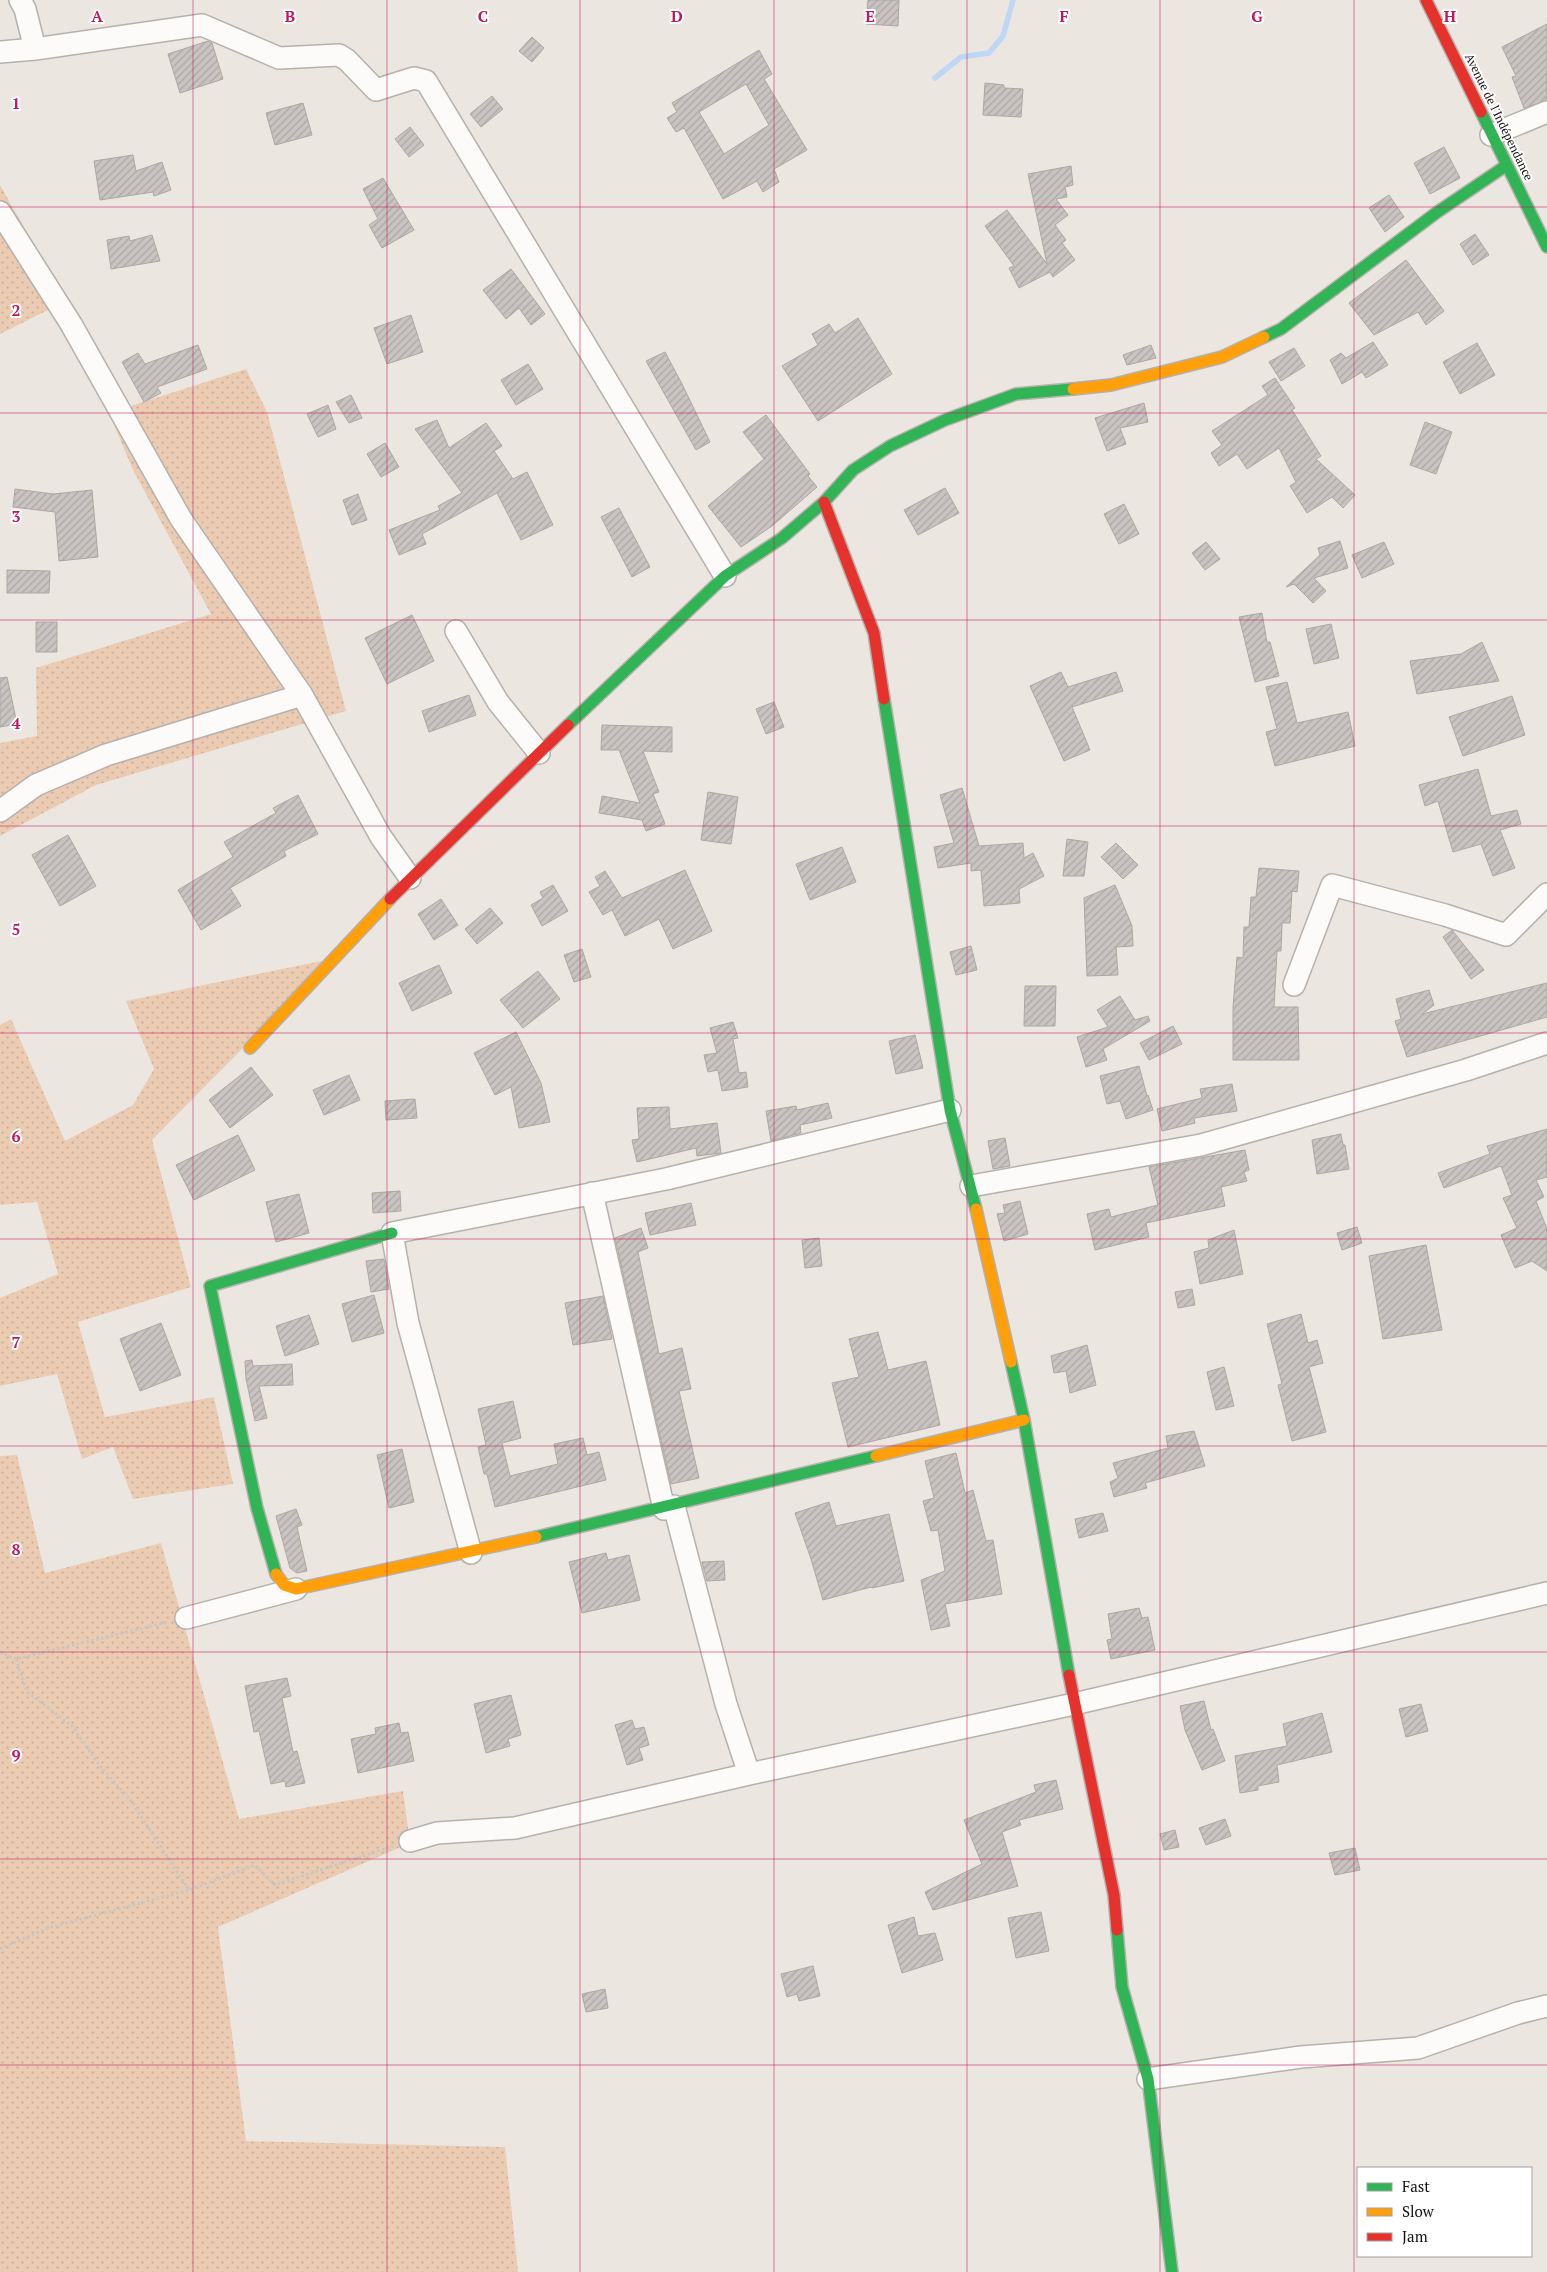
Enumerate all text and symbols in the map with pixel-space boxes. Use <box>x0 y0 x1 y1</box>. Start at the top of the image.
text: A <box>91 5 103 27</box>
text: B <box>285 5 295 27</box>
text: C <box>478 5 488 27</box>
text: D <box>671 5 683 27</box>
text: E <box>865 5 875 27</box>
text: F <box>1059 5 1069 27</box>
text: G <box>1251 5 1263 27</box>
text: H <box>1444 5 1456 27</box>
street label: Avenue de l'Indépendance <box>1462 51 1537 183</box>
text: 1 <box>11 92 21 114</box>
text: 2 <box>11 299 21 321</box>
text: 3 <box>11 505 21 527</box>
text: 4 <box>11 712 21 734</box>
text: 5 <box>11 918 21 940</box>
text: 6 <box>11 1125 21 1147</box>
text: 7 <box>11 1331 21 1353</box>
text: 8 <box>11 1538 21 1560</box>
text: 9 <box>11 1744 21 1766</box>
legend <box>1357 2167 1532 2257</box>
text: Fast <box>1402 2176 1430 2196</box>
text: Slow <box>1402 2201 1435 2221</box>
text: Jam <box>1402 2226 1428 2246</box>

